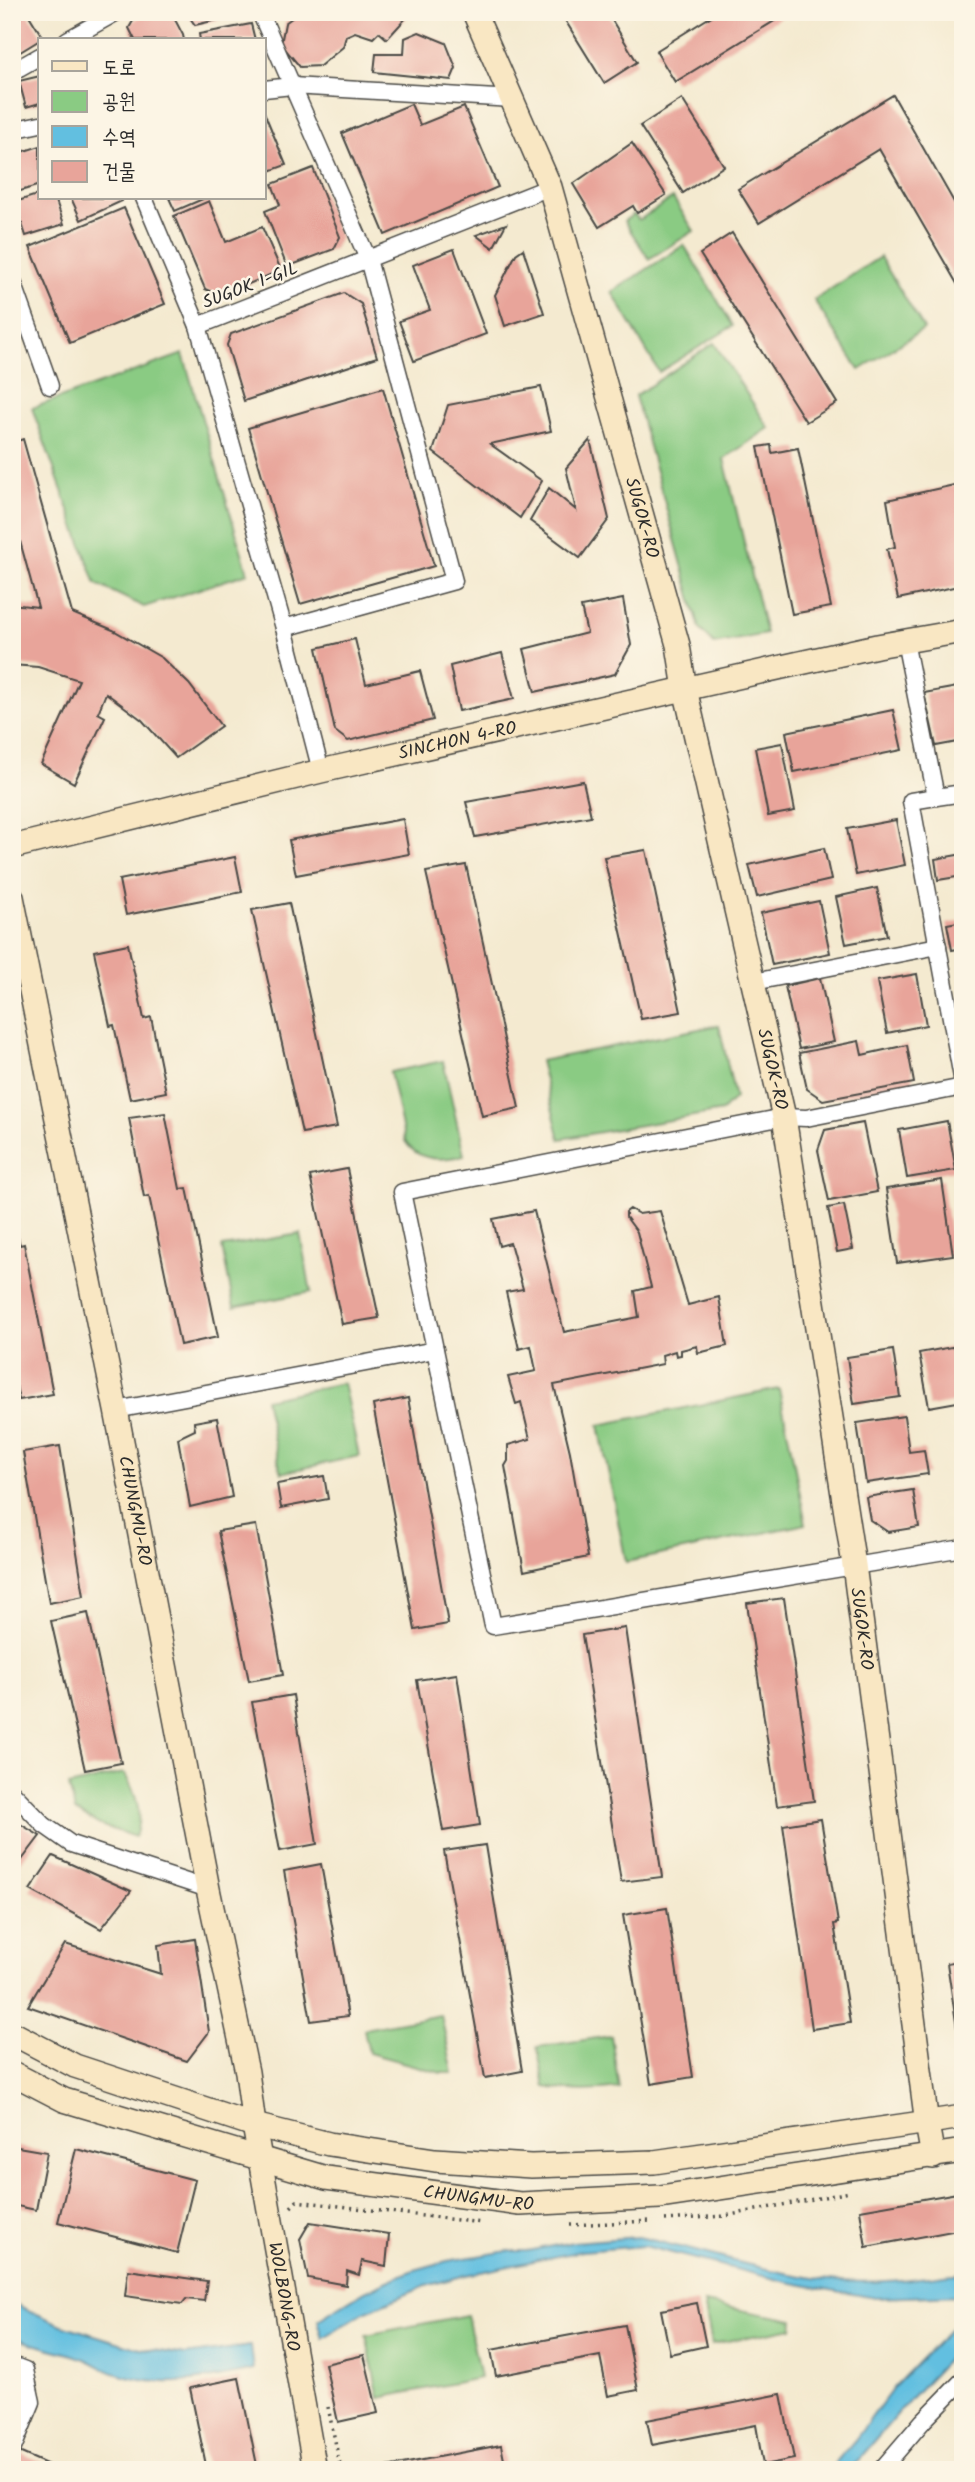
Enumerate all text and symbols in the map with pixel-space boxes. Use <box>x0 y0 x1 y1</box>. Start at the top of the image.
legend <box>38 38 266 200</box>
text: 도로 <box>102 52 136 85</box>
text: 공원 <box>102 86 136 119</box>
text: 수역 <box>102 122 136 155</box>
text: 건물 <box>102 156 136 189</box>
street label: SUGOK 1-GIL <box>198 255 303 318</box>
street label: SUGOK-RO <box>616 474 666 562</box>
street label: SINCHON 4-RO <box>396 714 520 769</box>
street label: SUGOK-RO <box>748 1026 795 1113</box>
street label: CHUNGMU-RO <box>109 1453 159 1569</box>
street label: SUGOK-RO <box>841 1586 881 1672</box>
street label: CHUNGMU-RO <box>421 2178 535 2220</box>
street label: WOLBONG-RO <box>259 2240 307 2354</box>

